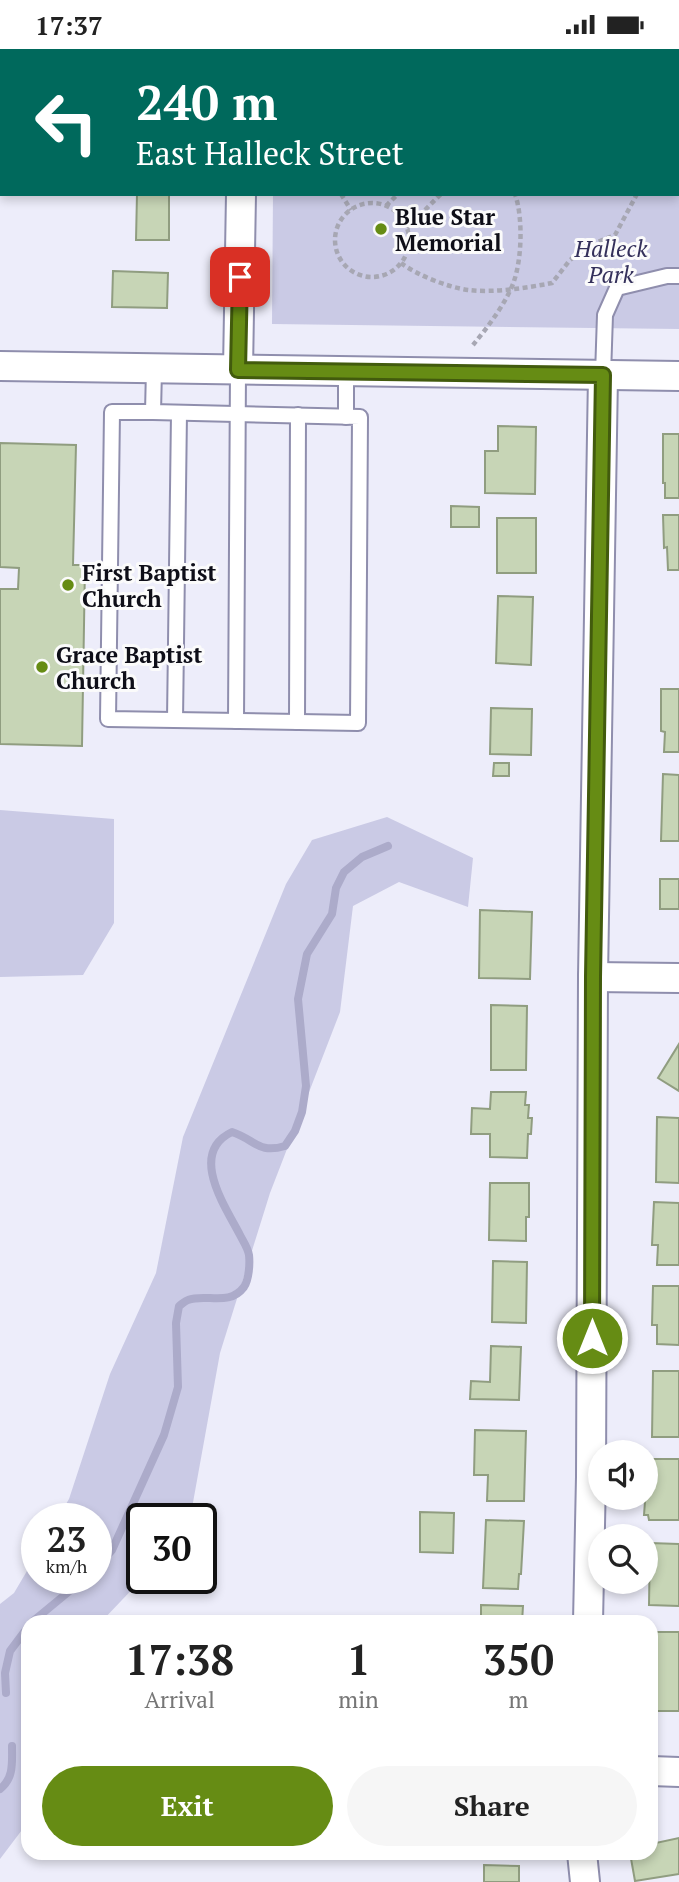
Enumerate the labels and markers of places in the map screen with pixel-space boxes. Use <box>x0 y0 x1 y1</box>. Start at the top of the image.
place label: Blue Star Memorial <box>395 201 502 258</box>
marker: Blue Star Memorial <box>373 221 389 237</box>
pin <box>210 247 270 307</box>
place label: First Baptist Church <box>82 557 217 614</box>
marker: First Baptist Church <box>60 577 76 593</box>
place label: Grace Baptist Church <box>56 639 202 696</box>
marker: Grace Baptist Church <box>34 659 50 675</box>

